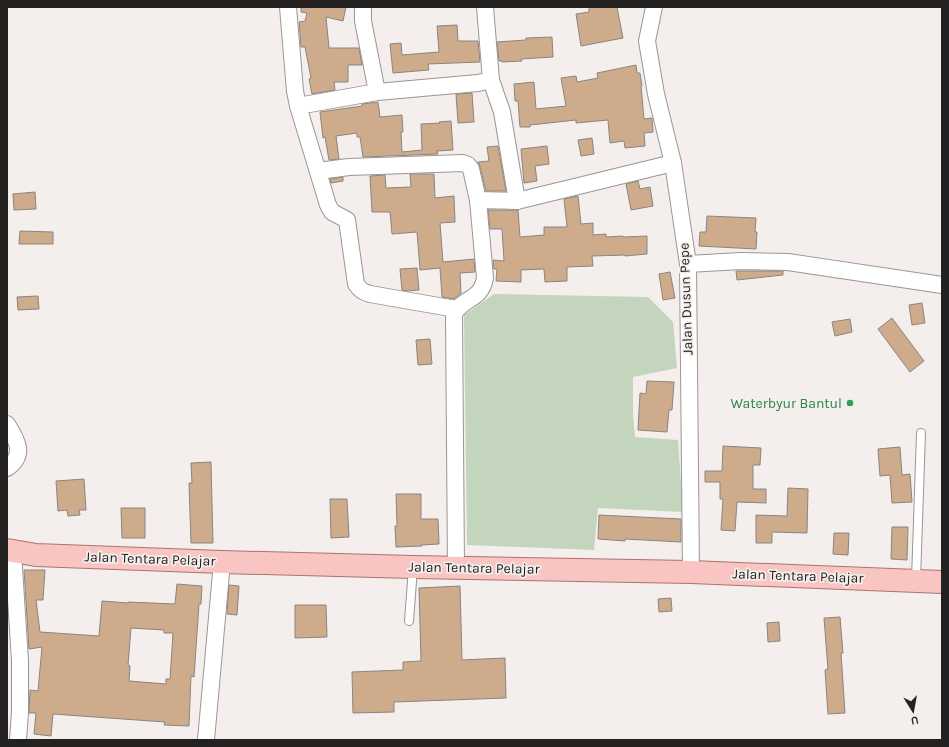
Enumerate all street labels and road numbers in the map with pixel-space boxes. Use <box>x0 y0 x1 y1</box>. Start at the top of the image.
street label: Jalan Dusun Pepe <box>676 243 696 355</box>
street label: Jalan Tentara Pelajar <box>84 548 217 570</box>
street label: Jalan Tentara Pelajar <box>408 558 541 578</box>
street label: Jalan Tentara Pelajar <box>732 565 865 587</box>

